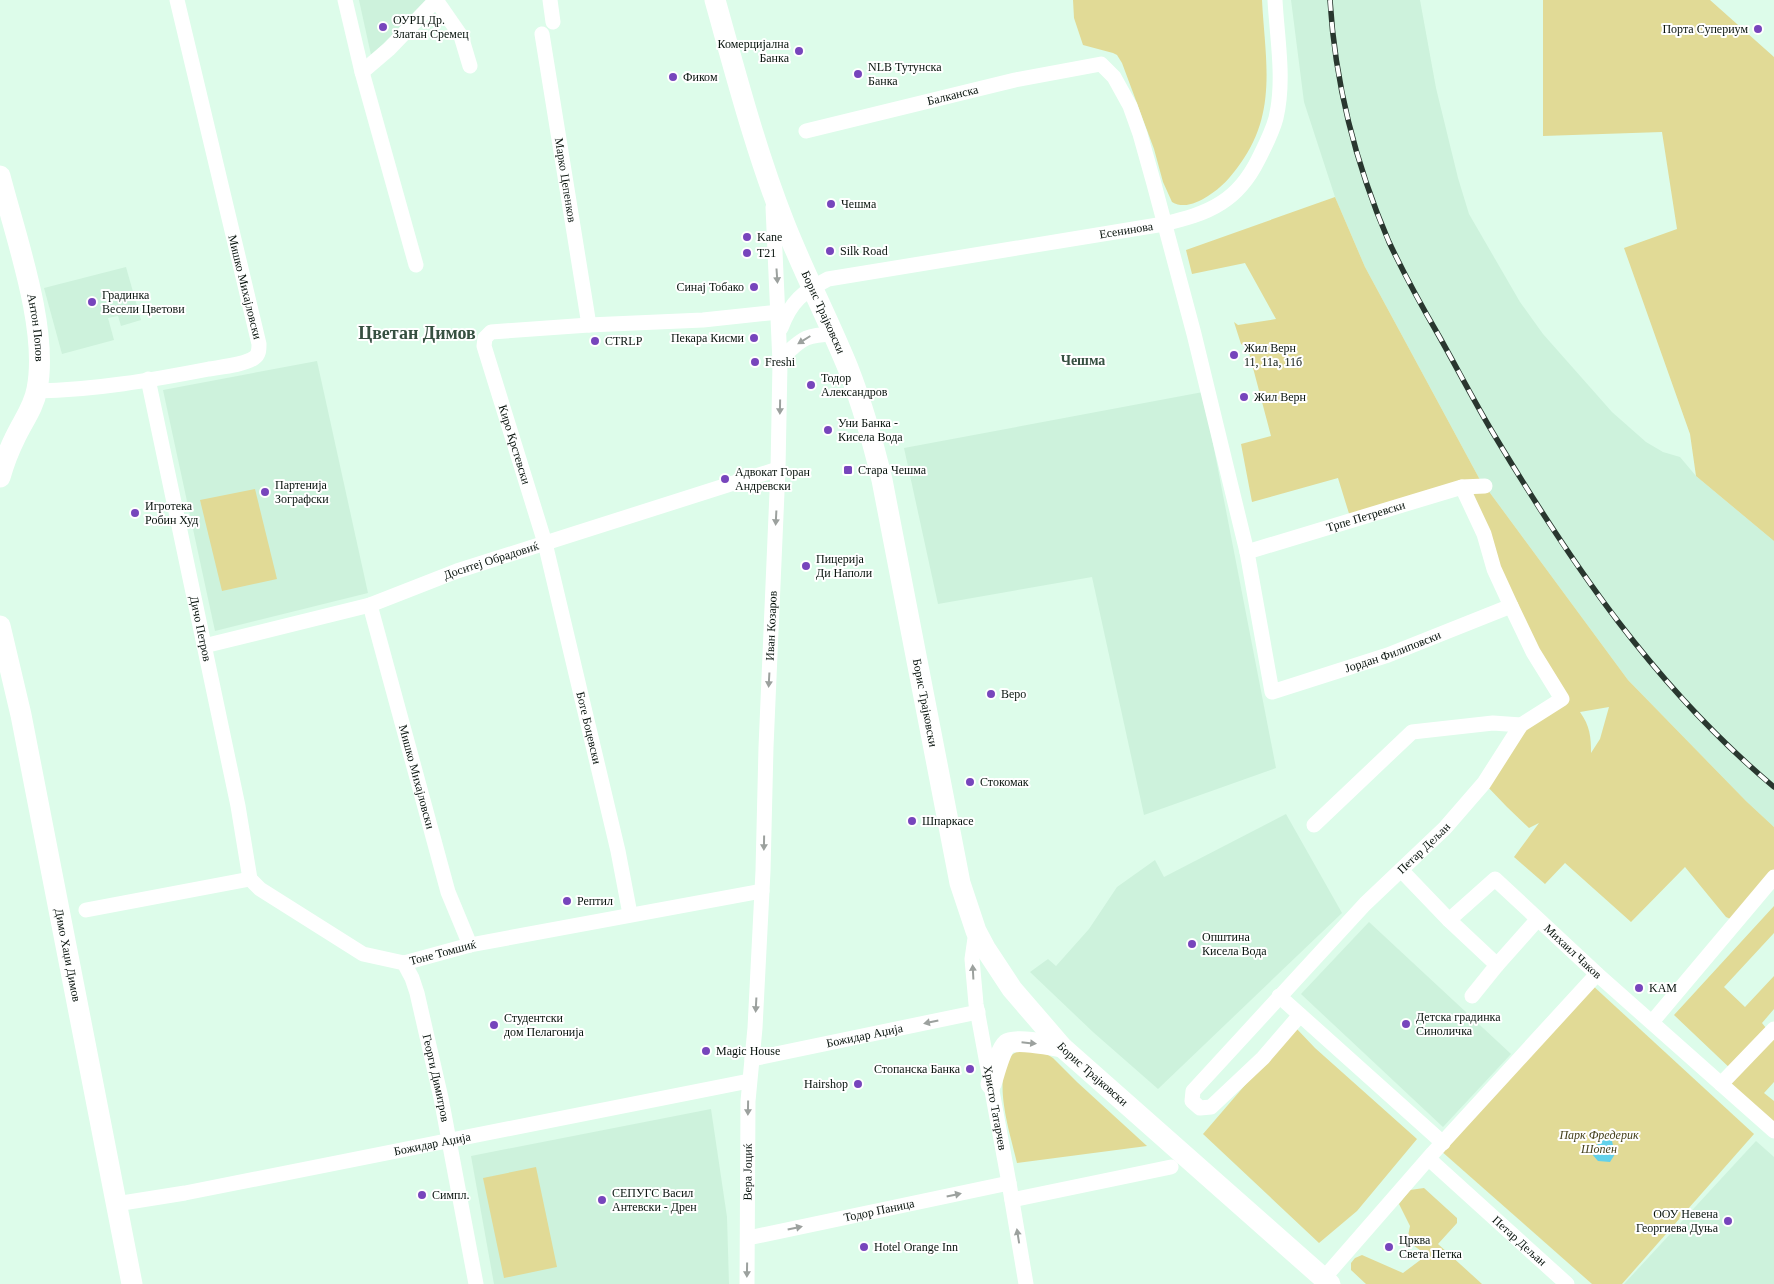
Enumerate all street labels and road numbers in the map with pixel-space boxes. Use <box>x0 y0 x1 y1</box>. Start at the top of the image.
street label: Балканска <box>926 82 980 108</box>
street label: Марко Цепенков <box>552 137 579 224</box>
street label: Есенинова <box>1098 219 1155 242</box>
street label: Мишко Михајловски <box>225 233 265 341</box>
street label: Борис Трајковски <box>798 268 848 356</box>
street label: Антон Попов <box>24 292 47 362</box>
street label: Киро Крстевски <box>496 403 534 487</box>
street label: Трпе Петревски <box>1325 497 1407 535</box>
street label: Доситеј Обрадовиќ <box>441 538 541 583</box>
street label: Иван Козаров <box>763 590 780 661</box>
street label: Дичо Петров <box>187 594 214 663</box>
street label: Јордан Филиповски <box>1343 627 1443 675</box>
street label: Борис Трајковски <box>910 657 941 749</box>
street label: Боте Боцевски <box>573 690 604 766</box>
street label: Мишко Михајловски <box>396 723 438 831</box>
street label: Петар Дељан <box>1394 819 1454 877</box>
street label: Димо Хаџи Димов <box>52 907 84 1003</box>
street label: Михаил Чаков <box>1541 921 1605 982</box>
street label: Тоне Томшиќ <box>408 937 477 968</box>
street label: Божидар Аџија <box>825 1021 905 1050</box>
street label: Георги Димитров <box>420 1033 452 1123</box>
street label: Борис Трајковски <box>1054 1039 1131 1109</box>
street label: Христо Татарчев <box>980 1064 1010 1152</box>
street label: Божидар Аџија <box>393 1129 473 1158</box>
street label: Вера Јоциќ <box>740 1143 755 1201</box>
street label: Тодор Паница <box>843 1196 916 1225</box>
street label: Петар Дељан <box>1490 1213 1550 1269</box>

